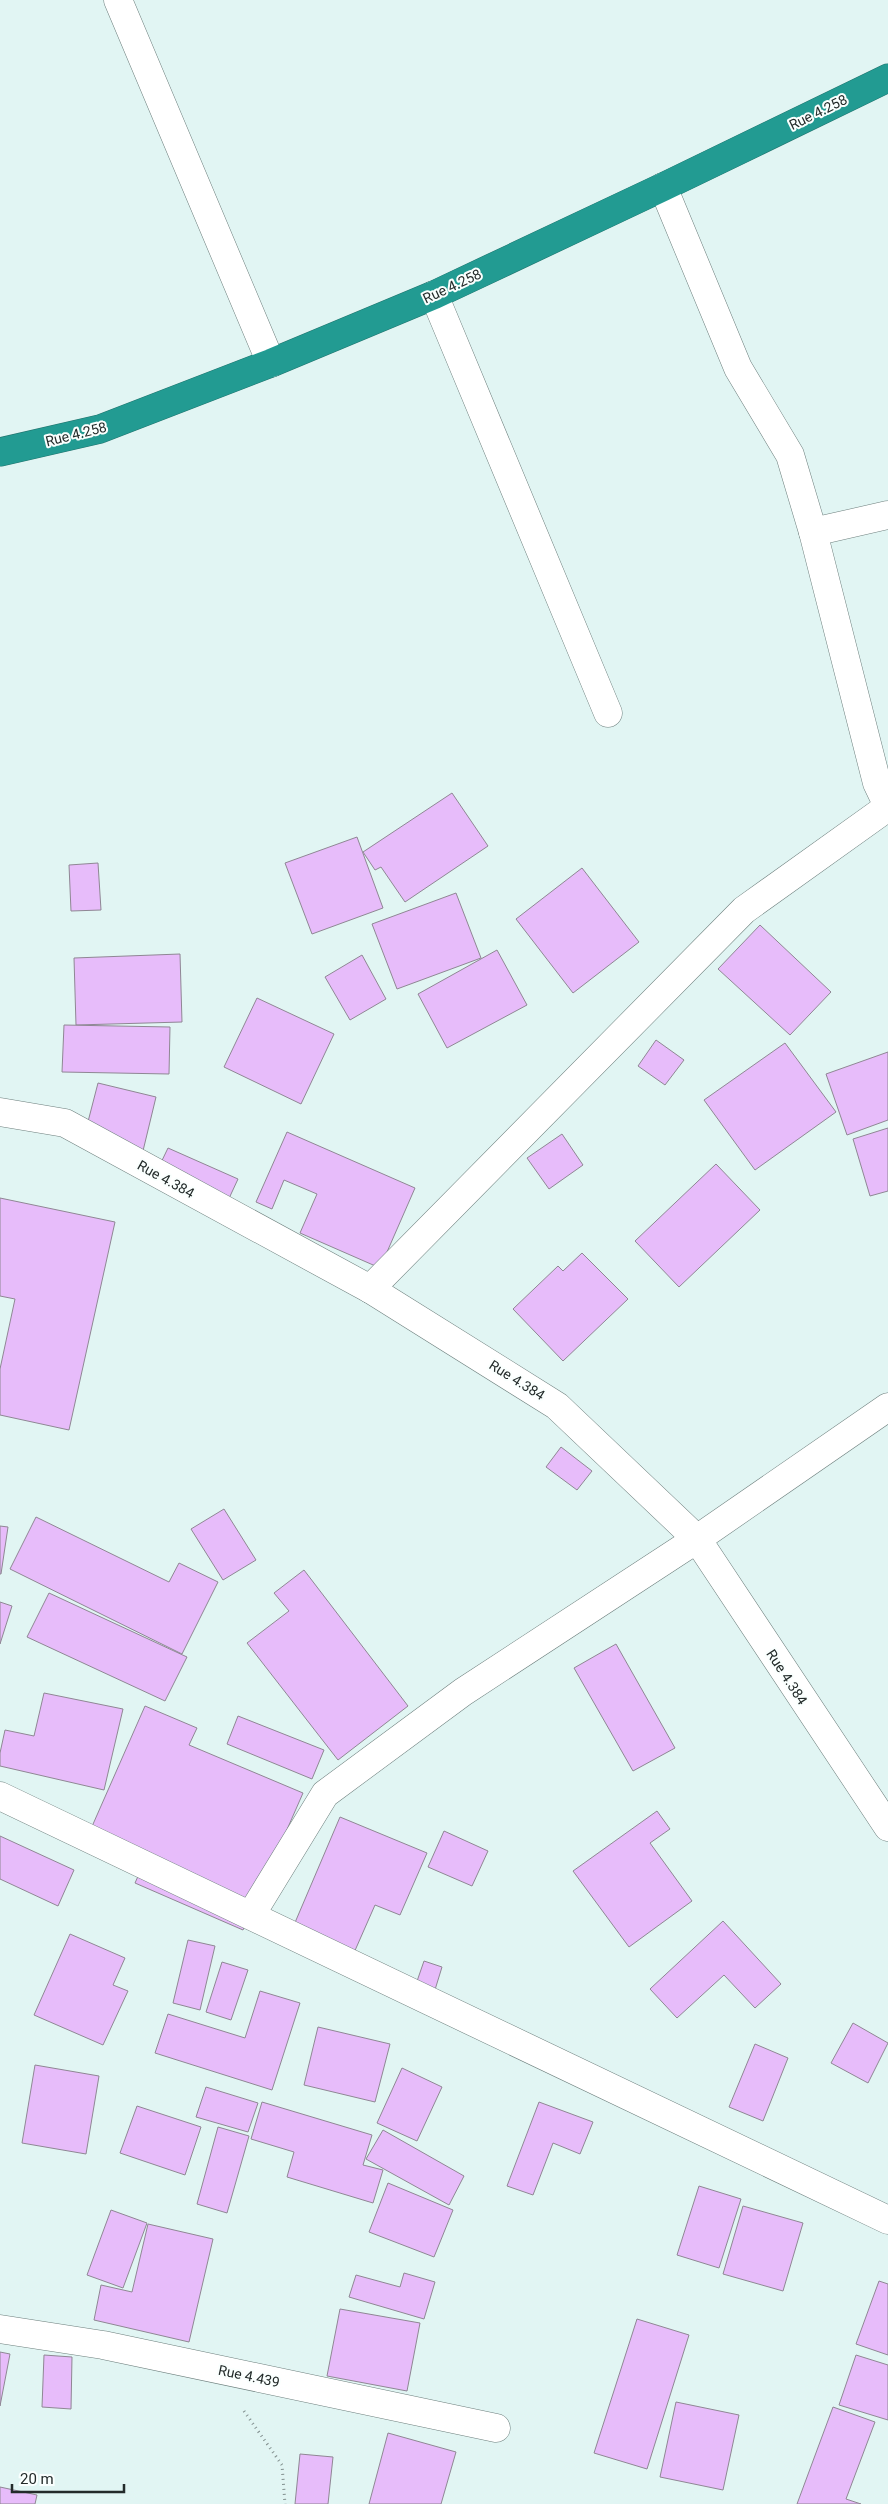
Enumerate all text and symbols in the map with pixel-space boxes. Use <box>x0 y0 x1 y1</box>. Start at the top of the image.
street label: Rue 4.258 <box>786 91 850 133</box>
street label: Rue 4.258 <box>420 266 484 306</box>
street label: Rue 4.258 <box>44 419 108 449</box>
street label: Rue 4.384 <box>135 1157 197 1201</box>
street label: Rue 4.384 <box>486 1357 548 1403</box>
street label: Rue 4.384 <box>763 1646 811 1708</box>
street label: Rue 4.439 <box>217 2362 281 2390</box>
scale bar <box>12 2462 125 2494</box>
text: 20 m <box>20 2470 54 2488</box>

